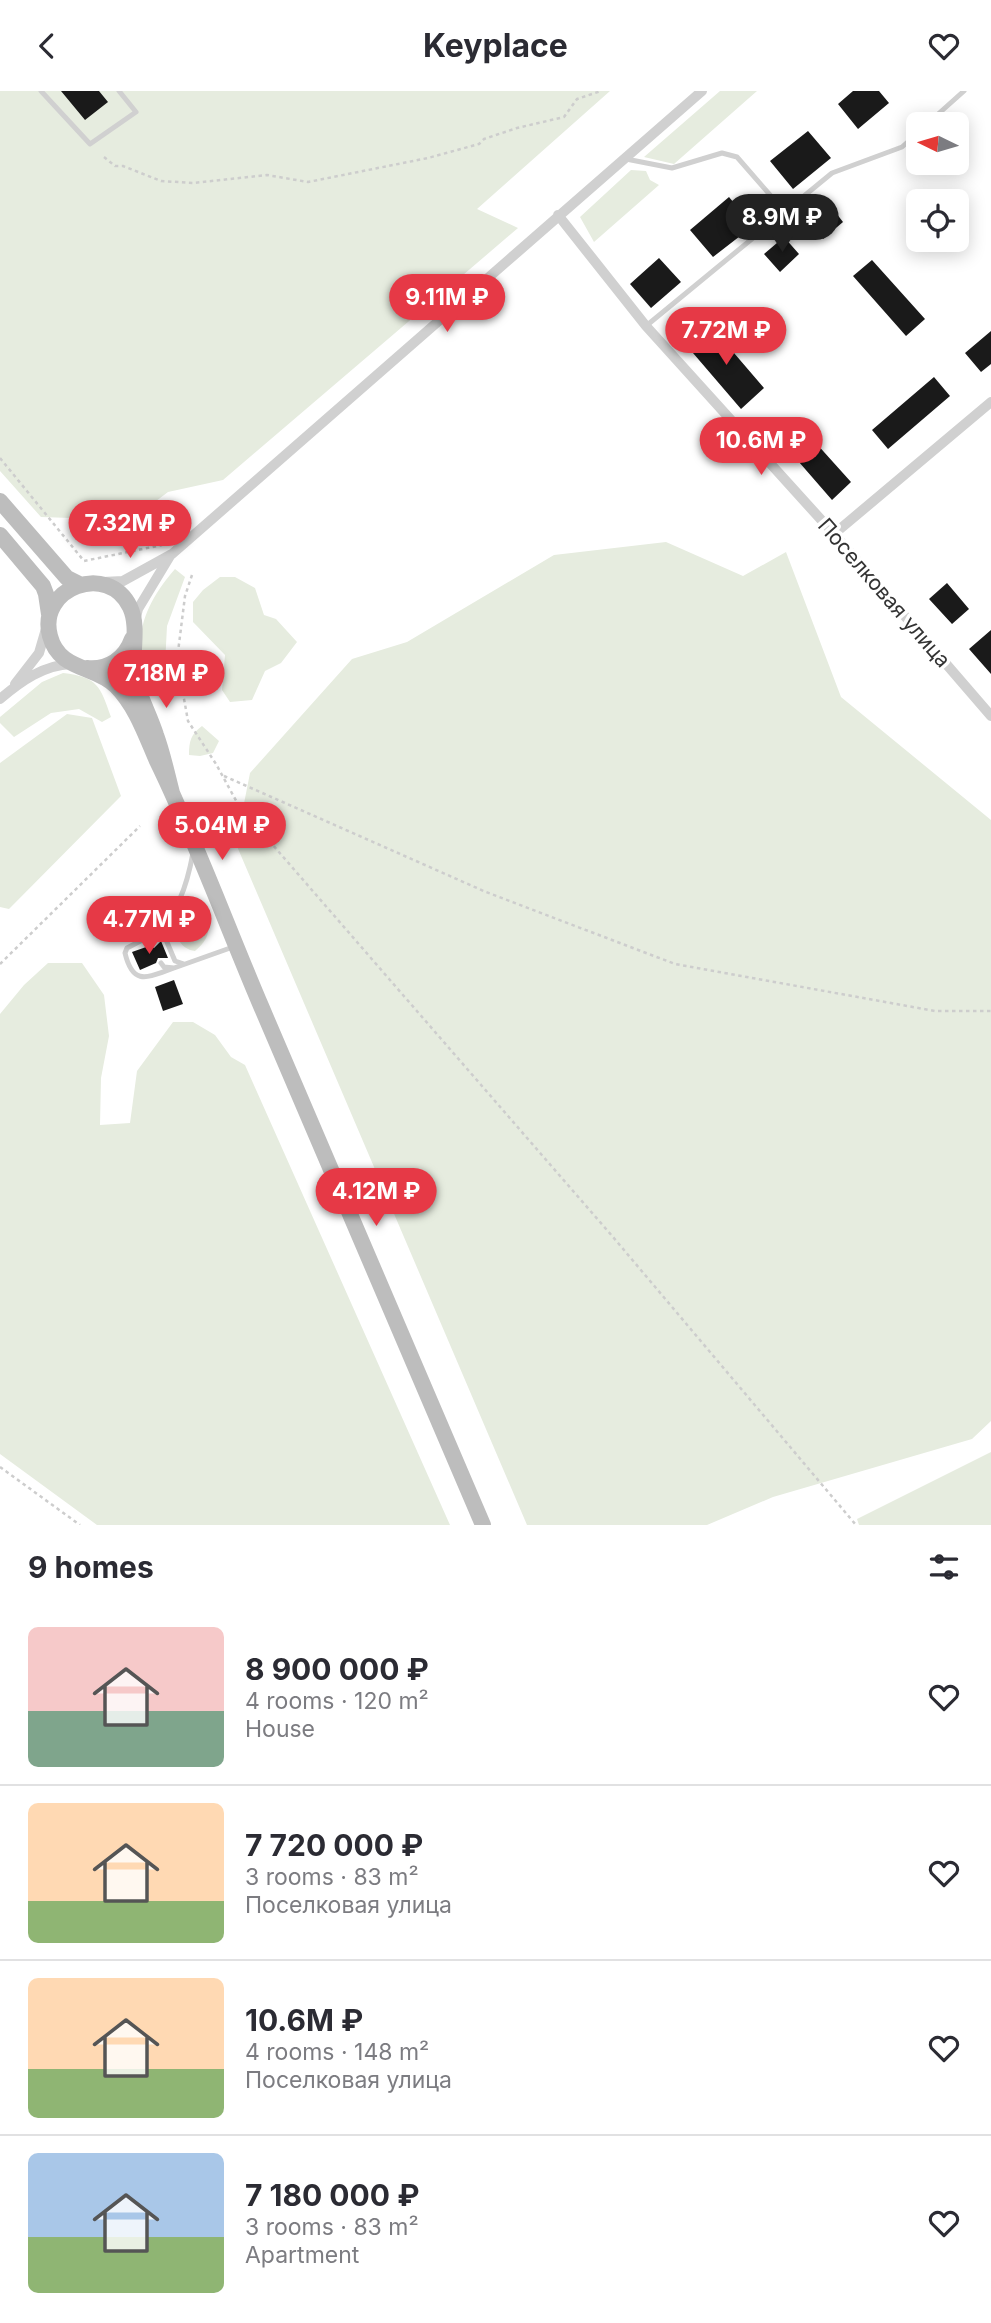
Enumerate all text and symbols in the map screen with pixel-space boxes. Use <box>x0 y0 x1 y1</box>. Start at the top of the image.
text: Keyplace <box>423 26 568 65</box>
icon: back <box>28 27 66 65</box>
icon: heart <box>925 27 963 65</box>
north arrow <box>906 112 970 175</box>
map controls <box>906 112 969 252</box>
button: locate <box>906 189 969 252</box>
pin: 8.9M ₽ <box>725 195 839 254</box>
text: 8.9M ₽ <box>742 203 822 231</box>
pin: 9.11M ₽ <box>382 275 512 334</box>
text: 9.11M ₽ <box>405 283 489 311</box>
pin: 7.72M ₽ <box>661 307 791 367</box>
text: 7.72M ₽ <box>681 316 771 344</box>
pin: 10.6M ₽ <box>696 417 826 477</box>
text: 10.6M ₽ <box>716 426 806 454</box>
pin: 7.32M ₽ <box>65 501 195 560</box>
text: 7.32M ₽ <box>85 509 175 537</box>
street label: Поселковая улица <box>813 513 956 672</box>
pin: 7.18M ₽ <box>101 651 231 710</box>
text: 7.18M ₽ <box>124 659 208 687</box>
pin: 5.04M ₽ <box>157 803 287 862</box>
text: 5.04M ₽ <box>174 811 270 839</box>
pin: 4.77M ₽ <box>84 897 214 956</box>
text: 4.77M ₽ <box>102 905 196 933</box>
pin: 4.12M ₽ <box>311 1169 441 1228</box>
text: 4.12M ₽ <box>332 1177 420 1205</box>
icon: filters <box>925 1548 963 1586</box>
text: 9 homes <box>28 1549 154 1585</box>
text: 8 900 000 ₽ <box>245 1651 429 1687</box>
icon: home <box>84 1655 168 1739</box>
icon: heart <box>925 1678 963 1716</box>
text: 4 rooms · 120 m² <box>245 1687 429 1715</box>
text: House <box>245 1715 315 1743</box>
text: 7 720 000 ₽ <box>245 1827 423 1863</box>
icon: home <box>84 1831 168 1915</box>
icon: heart <box>925 1854 963 1892</box>
text: 3 rooms · 83 m² <box>245 1863 419 1891</box>
text: Поселковая улица <box>245 1891 452 1919</box>
text: 10.6M ₽ <box>245 2002 363 2038</box>
icon: home <box>84 2006 168 2090</box>
icon: heart <box>925 2029 963 2067</box>
text: 4 rooms · 148 m² <box>245 2038 429 2066</box>
text: Поселковая улица <box>245 2066 452 2094</box>
text: 7 180 000 ₽ <box>245 2177 419 2213</box>
icon: home <box>84 2181 168 2265</box>
icon: heart <box>925 2204 963 2242</box>
text: 3 rooms · 83 m² <box>245 2213 419 2241</box>
text: Apartment <box>245 2241 359 2269</box>

